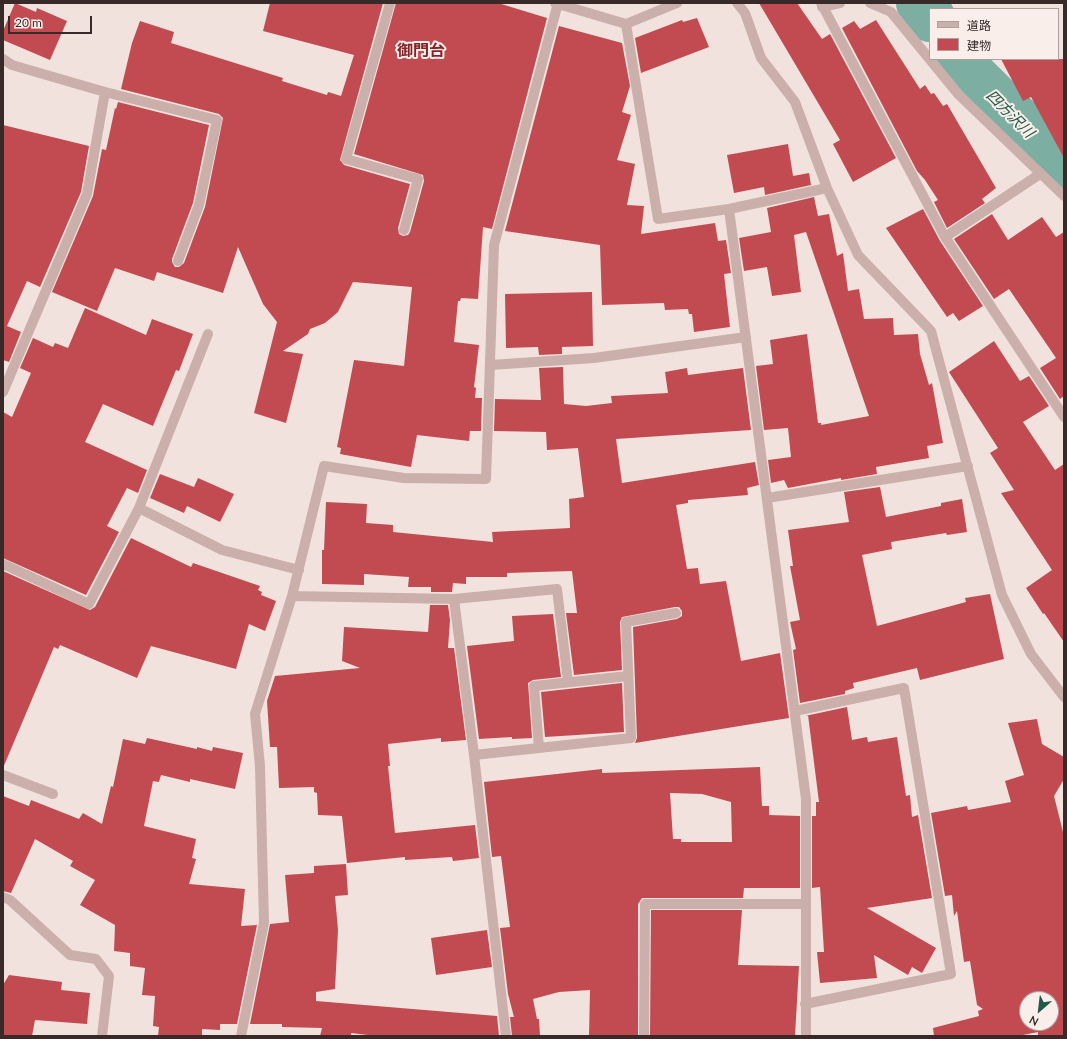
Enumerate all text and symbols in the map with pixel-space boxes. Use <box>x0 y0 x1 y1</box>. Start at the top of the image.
scale bar <box>10 8 94 34</box>
legend <box>929 8 1059 60</box>
text: 20 m <box>15 15 42 30</box>
text: 道路 <box>967 18 991 33</box>
text: 建物 <box>967 38 991 53</box>
district label: 御門台 <box>397 41 445 61</box>
water label: 四方沢川 <box>982 86 1038 142</box>
north arrow <box>1019 991 1059 1031</box>
text: N <box>1027 1013 1040 1029</box>

